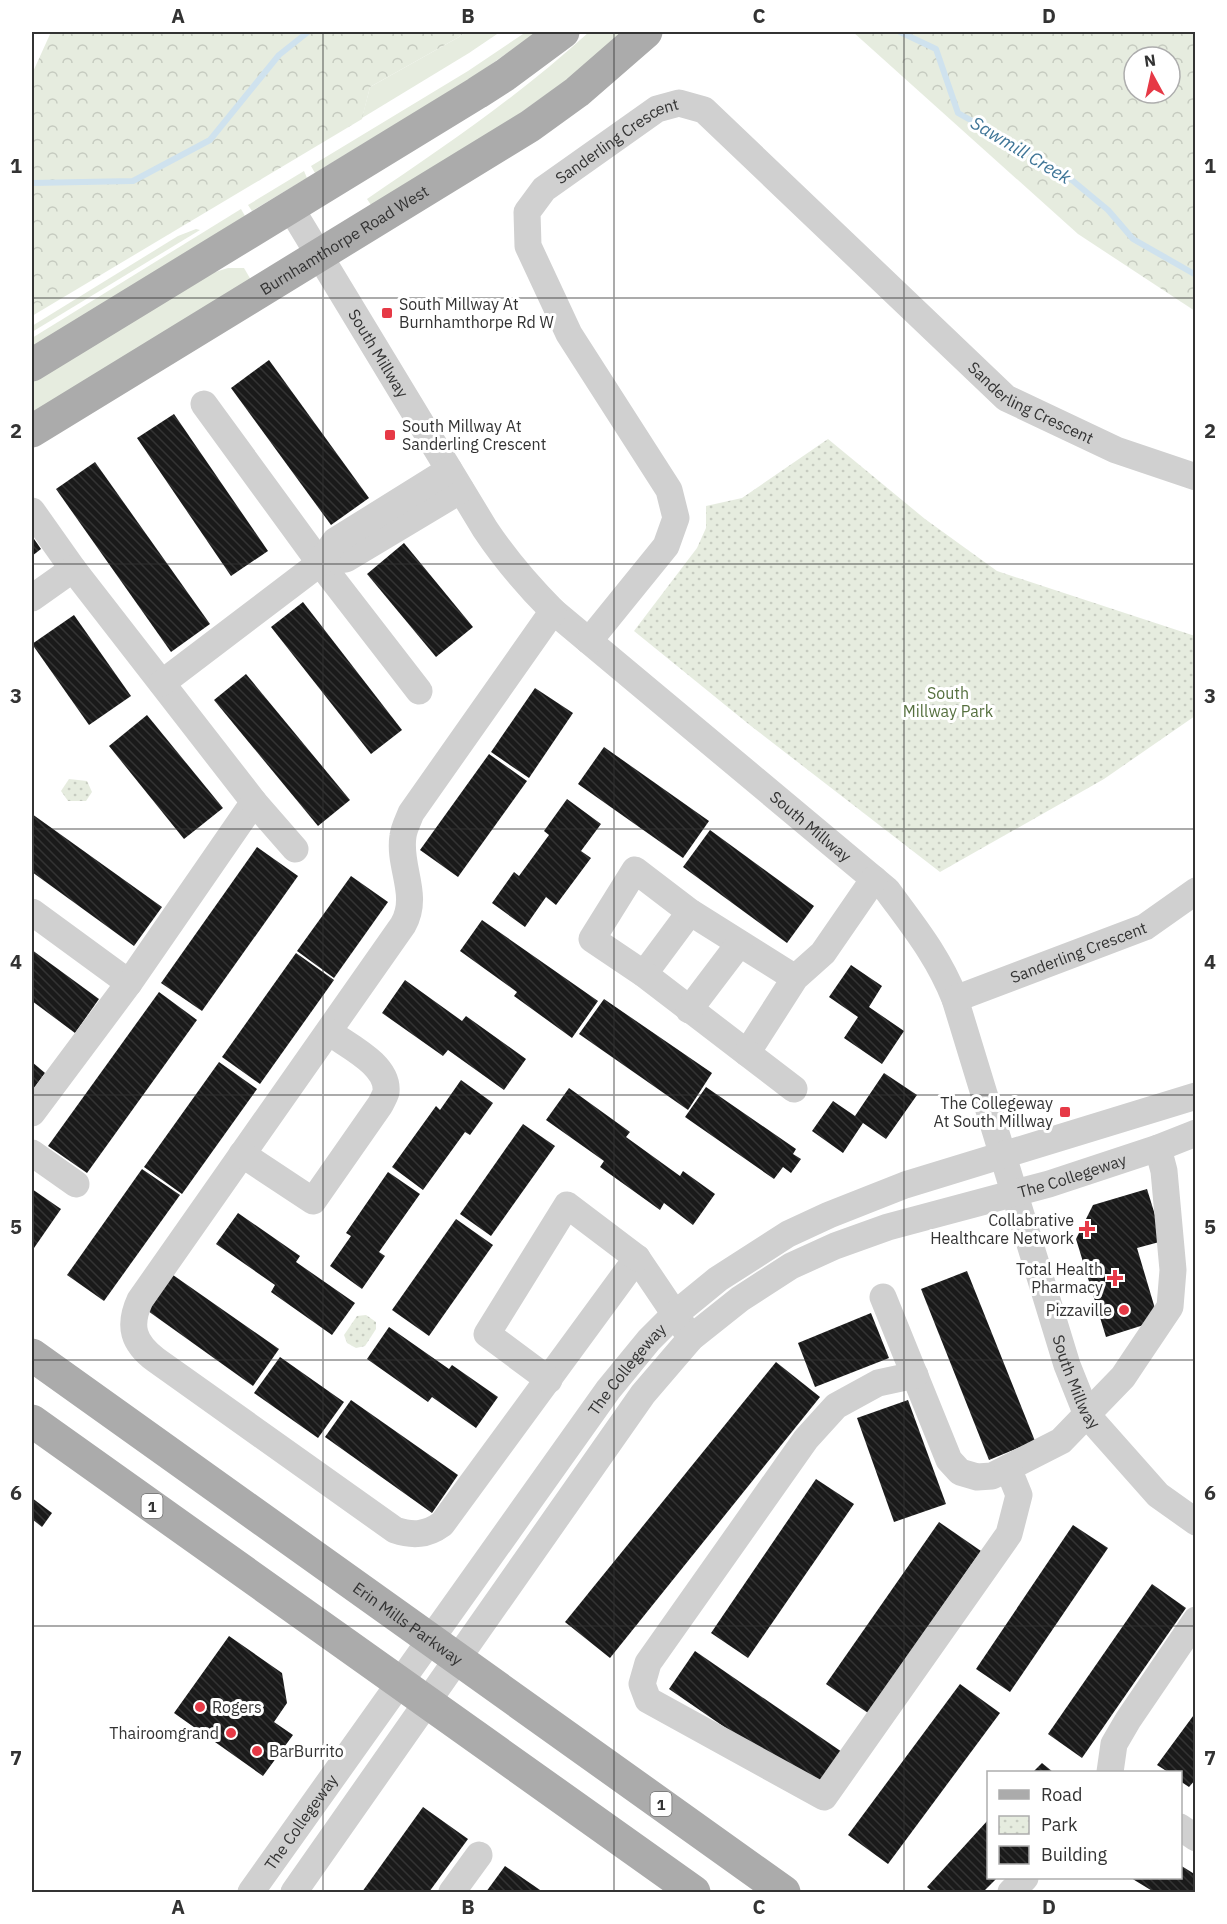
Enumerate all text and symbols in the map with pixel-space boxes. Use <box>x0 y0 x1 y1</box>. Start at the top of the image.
text: A <box>171 2 185 29</box>
text: B <box>461 2 475 29</box>
text: C <box>752 2 766 29</box>
text: D <box>1042 2 1056 29</box>
north arrow <box>1122 45 1182 105</box>
text: N <box>1143 49 1157 71</box>
street label: Sanderling Crescent <box>551 94 681 188</box>
water label: Sawmill Creek <box>967 111 1076 189</box>
text: 1 <box>10 152 22 179</box>
text: 1 <box>1204 152 1216 179</box>
street label: Burnhamthorpe Road West <box>256 181 432 299</box>
place label: South Millway At Burnhamthorpe Rd W <box>399 294 554 332</box>
street label: South Millway <box>344 305 413 401</box>
marker: South Millway At Burnhamthorpe Rd W <box>380 306 394 320</box>
street label: Sanderling Crescent <box>964 357 1097 448</box>
place label: South Millway At Sanderling Crescent <box>402 416 546 454</box>
text: 2 <box>10 417 22 444</box>
text: 2 <box>1204 417 1216 444</box>
marker: South Millway At Sanderling Crescent <box>383 428 397 442</box>
text: 3 <box>10 682 22 709</box>
text: 3 <box>1204 682 1216 709</box>
park label: South Millway Park <box>903 683 994 721</box>
street label: South Millway <box>766 787 856 866</box>
street label: Sanderling Crescent <box>1007 917 1149 987</box>
text: 4 <box>10 948 22 975</box>
text: 4 <box>1204 948 1216 975</box>
place label: The Collegeway At South Millway <box>933 1093 1053 1131</box>
marker: The Collegeway At South Millway <box>1058 1105 1072 1119</box>
street label: The Collegeway <box>1016 1149 1129 1202</box>
place label: Collabrative Healthcare Network <box>930 1210 1075 1248</box>
text: 5 <box>10 1213 22 1240</box>
text: 5 <box>1204 1213 1216 1240</box>
marker: Collabrative Healthcare Network <box>1078 1220 1096 1238</box>
place label: Total Health Pharmacy <box>1016 1259 1103 1297</box>
marker: Total Health Pharmacy <box>1108 1271 1122 1285</box>
place label: Pizzaville <box>1046 1300 1112 1320</box>
marker: Pizzaville <box>1117 1303 1131 1317</box>
street label: The Collegeway <box>583 1319 670 1419</box>
street label: South Millway <box>1048 1332 1105 1433</box>
text: 6 <box>10 1479 22 1506</box>
text: 6 <box>1204 1479 1216 1506</box>
road number: 1 <box>142 1494 162 1518</box>
street label: Erin Mills Parkway <box>349 1577 467 1670</box>
place label: Rogers <box>212 1697 262 1717</box>
marker: Rogers <box>193 1700 207 1714</box>
place label: Thairoomgrand <box>109 1723 219 1743</box>
marker: Thairoomgrand <box>224 1726 238 1740</box>
place label: BarBurrito <box>269 1741 344 1761</box>
text: 7 <box>10 1744 22 1771</box>
marker: BarBurrito <box>250 1744 264 1758</box>
text: 7 <box>1204 1744 1216 1771</box>
street label: The Collegeway <box>260 1770 342 1874</box>
legend <box>987 1771 1182 1879</box>
text: Road <box>1041 1783 1082 1806</box>
road number: 1 <box>650 1792 672 1816</box>
text: Park <box>1041 1813 1078 1836</box>
text: Building <box>1041 1843 1108 1866</box>
text: A <box>171 1893 185 1920</box>
text: B <box>461 1893 475 1920</box>
text: C <box>752 1893 766 1920</box>
text: D <box>1042 1893 1056 1920</box>

